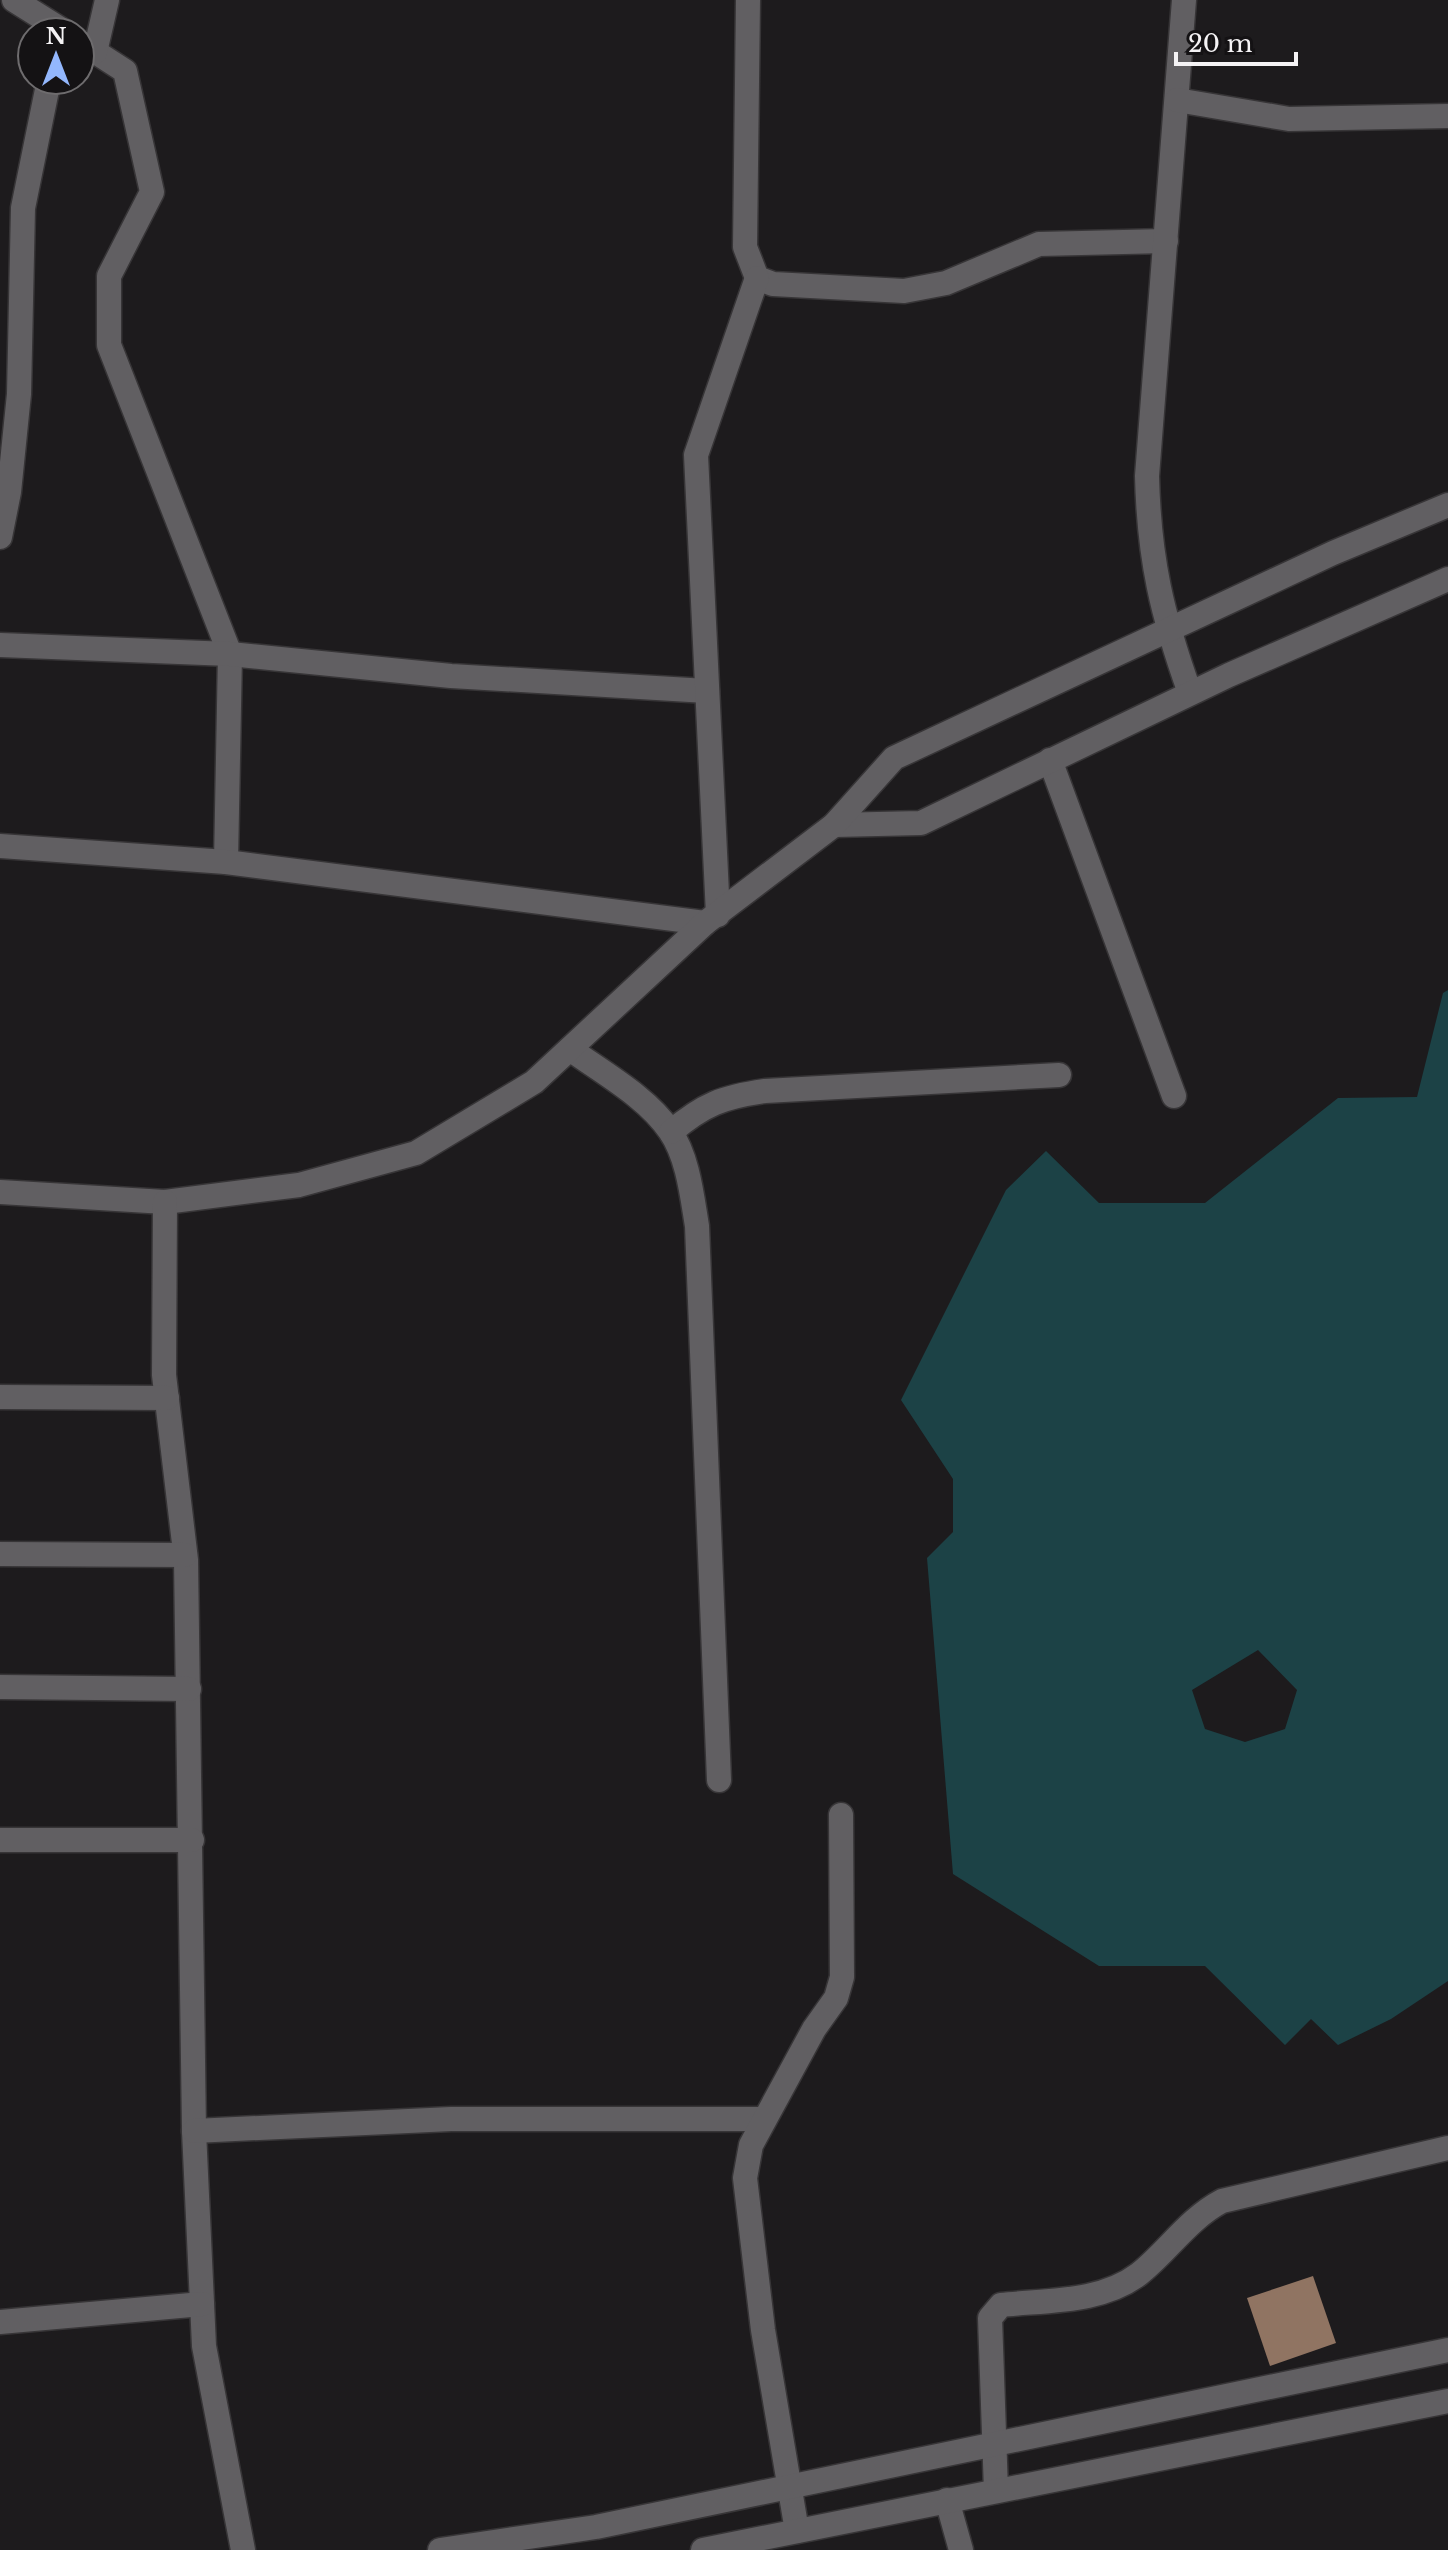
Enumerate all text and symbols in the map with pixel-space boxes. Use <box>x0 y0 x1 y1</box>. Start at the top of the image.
north arrow <box>16 16 96 96</box>
scale bar <box>1176 16 1296 66</box>
text: N <box>46 23 67 50</box>
text: 20 m <box>1188 29 1253 58</box>

